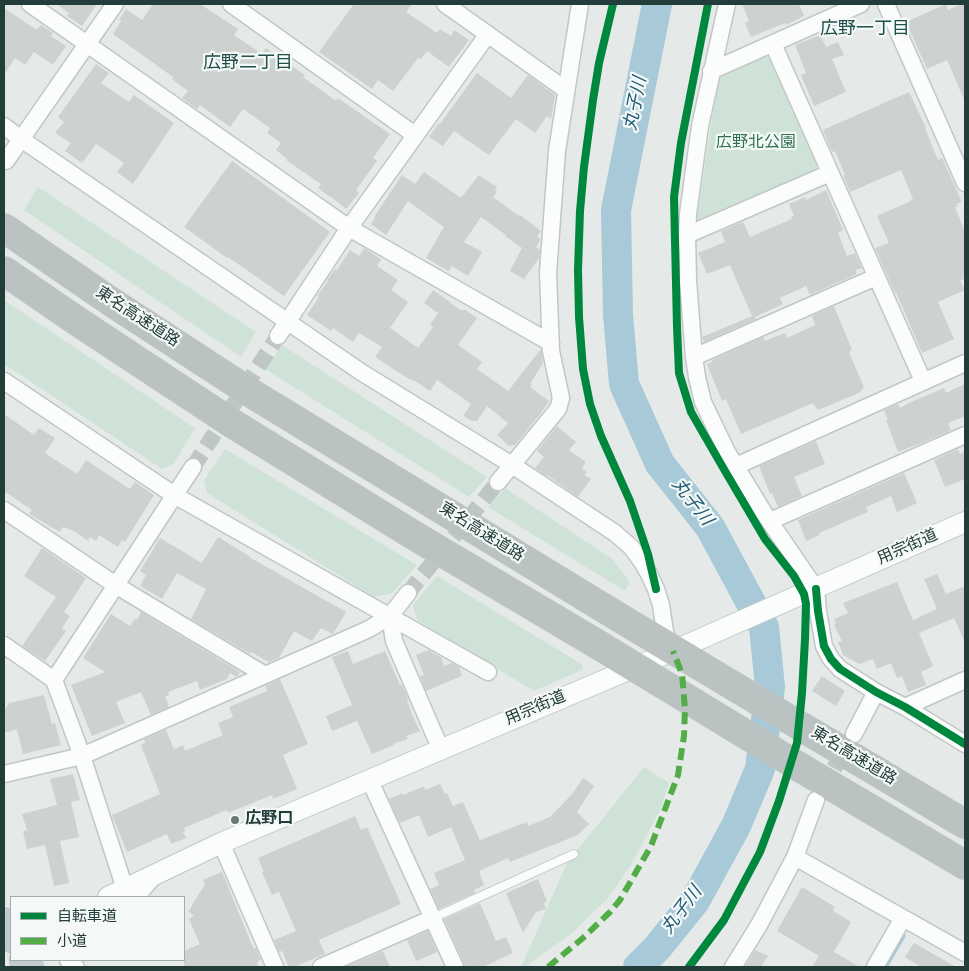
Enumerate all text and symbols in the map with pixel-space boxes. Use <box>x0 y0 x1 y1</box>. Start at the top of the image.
district label: 広野一丁目 <box>820 19 910 41</box>
district label: 広野二丁目 <box>203 53 293 75</box>
water label: 丸子川 <box>621 75 653 133</box>
park label: 広野北公園 <box>716 134 796 154</box>
street label: 東名高速道路 <box>92 284 182 352</box>
water label: 丸子川 <box>666 475 716 531</box>
street label: 東名高速道路 <box>435 499 527 567</box>
street label: 用宗街道 <box>875 526 941 570</box>
street label: 用宗街道 <box>503 688 569 730</box>
street label: 東名高速道路 <box>807 724 899 790</box>
place label: 広野口 <box>245 810 293 830</box>
marker: 広野口 <box>229 814 241 826</box>
water label: 丸子川 <box>658 883 708 939</box>
legend <box>10 896 185 961</box>
text: 自転車道 <box>57 908 117 927</box>
text: 小道 <box>57 933 87 952</box>

